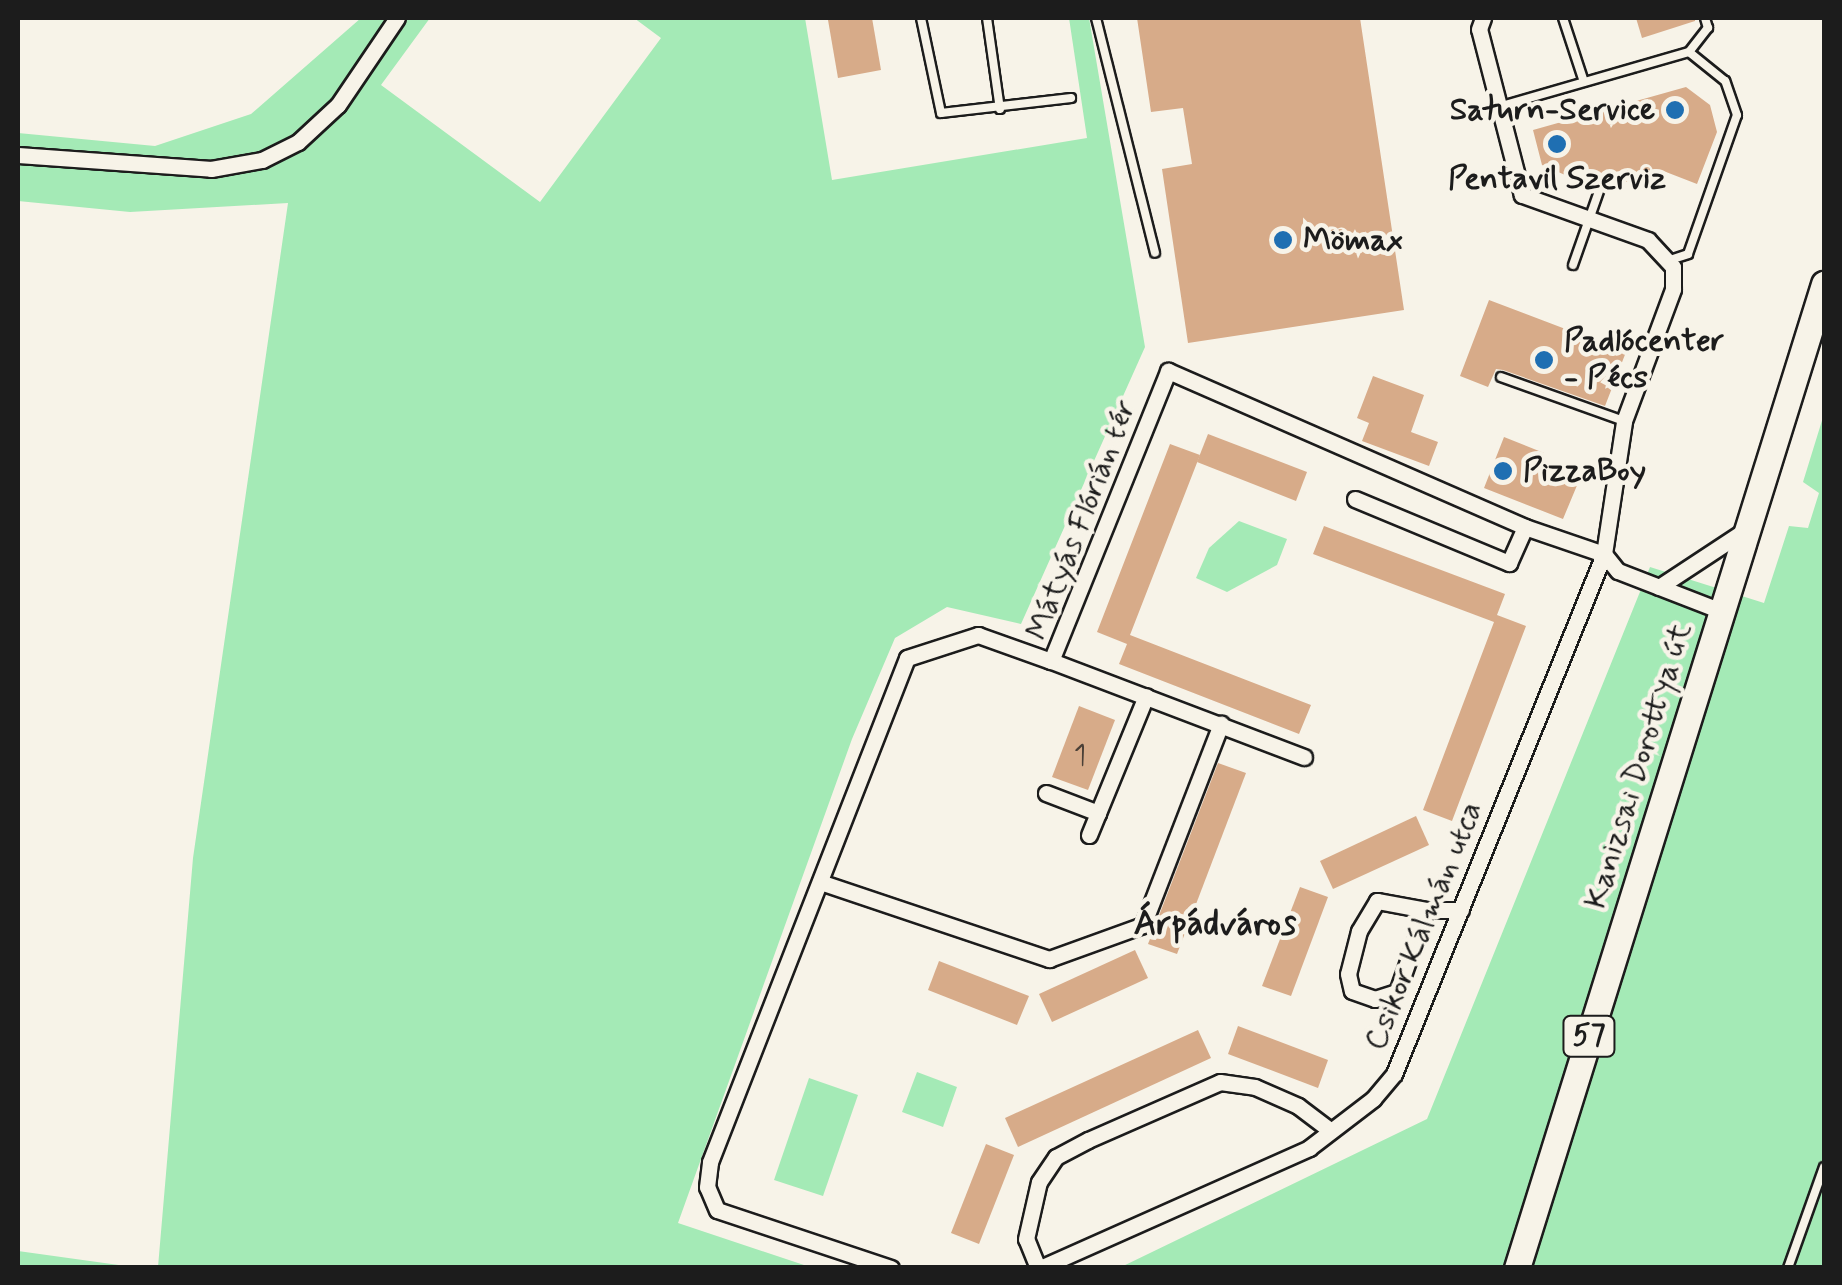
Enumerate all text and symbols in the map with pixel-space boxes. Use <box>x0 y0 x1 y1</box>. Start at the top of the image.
place label: Saturn-Service <box>1450 91 1655 129</box>
marker: Saturn-Service <box>1664 99 1686 121</box>
marker: Pentavil Szerviz <box>1546 133 1568 155</box>
place label: Pentavil Szerviz <box>1445 160 1669 198</box>
place label: Mömax <box>1303 221 1403 259</box>
marker: Mömax <box>1272 229 1294 251</box>
place label: Padlócenter - Pécs <box>1564 323 1724 398</box>
marker: Padlócenter - Pécs <box>1533 349 1555 371</box>
street label: Mátyás Flórián tér <box>1017 391 1147 649</box>
place label: PizzaBoy <box>1523 452 1646 490</box>
marker: PizzaBoy <box>1492 460 1514 482</box>
street label: Kanizsai Dorottya út <box>1577 618 1701 914</box>
house number: 1 <box>1074 740 1086 774</box>
street label: Csikor Kálmán utca <box>1355 792 1493 1060</box>
district label: Árpádváros <box>1134 903 1296 945</box>
road number: 57 <box>1562 1011 1616 1061</box>

